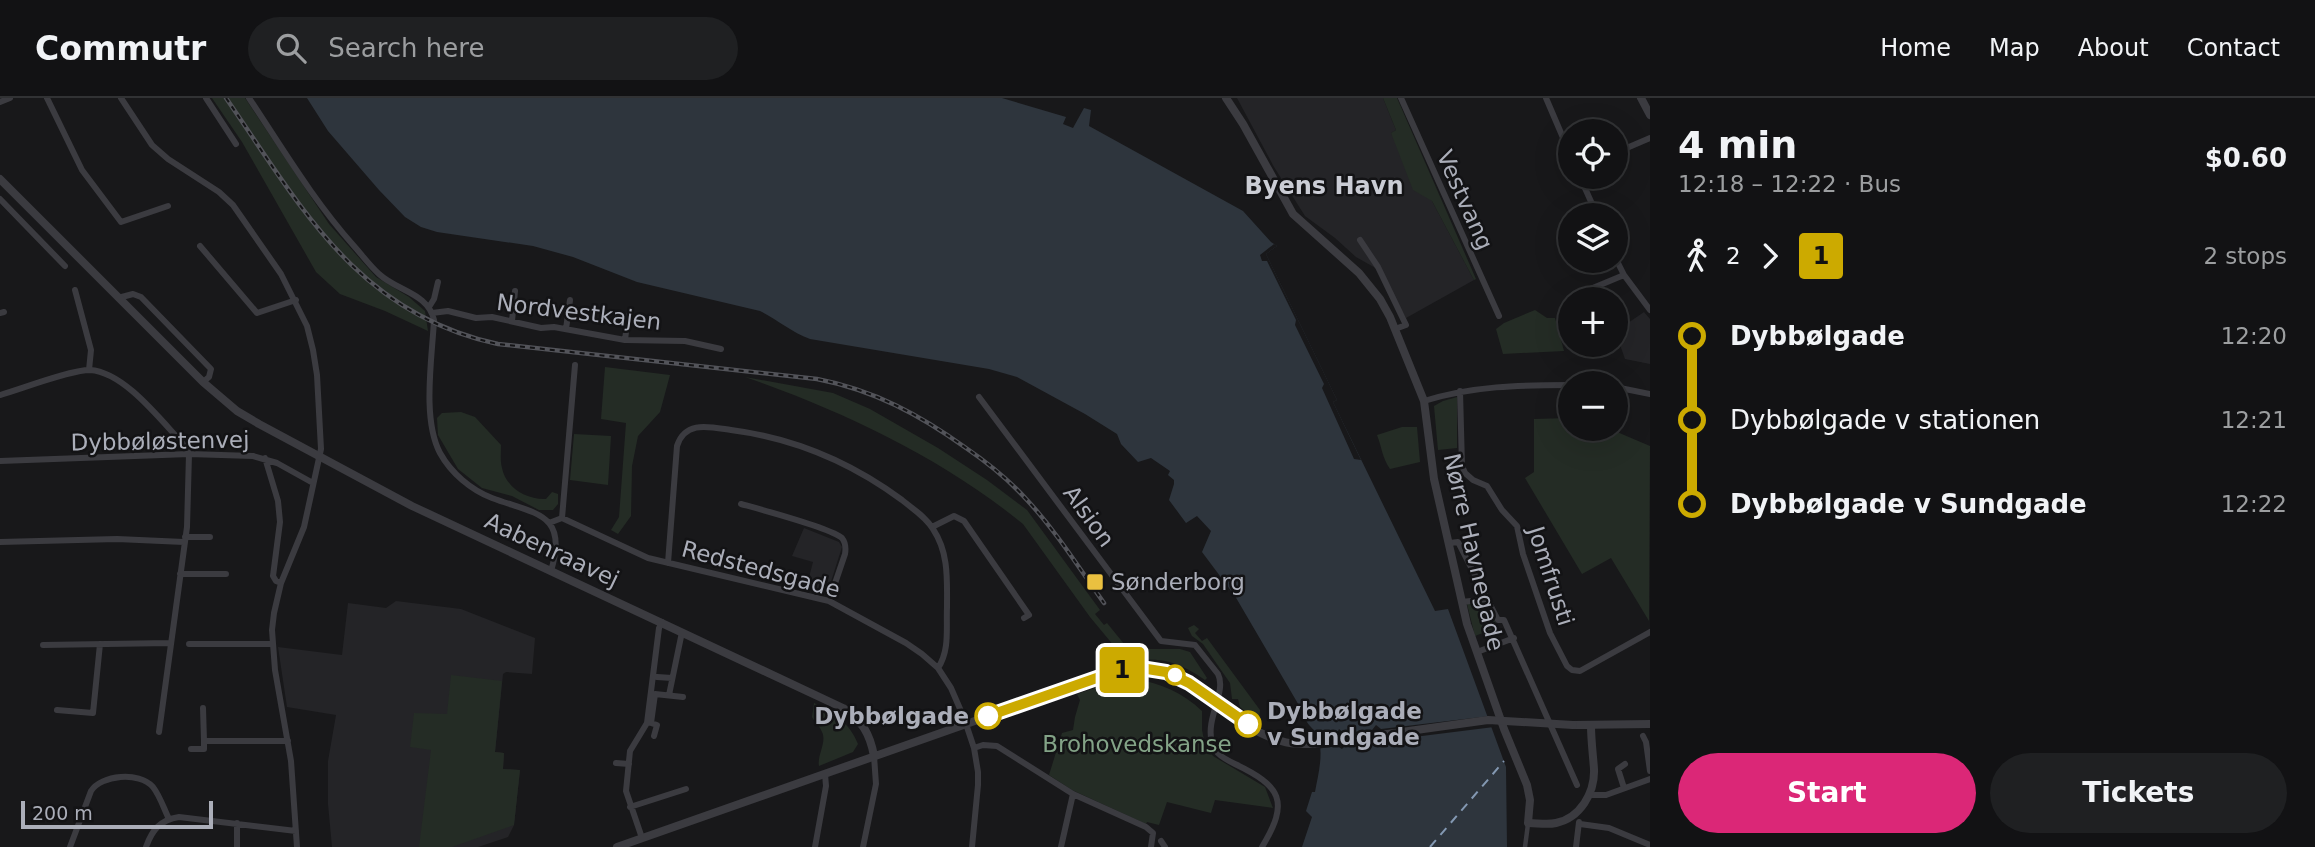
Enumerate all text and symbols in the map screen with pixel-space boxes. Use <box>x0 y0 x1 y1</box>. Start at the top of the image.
search box <box>248 17 738 80</box>
text: Commutr <box>35 29 206 68</box>
icon: search <box>272 29 310 67</box>
text: Search here <box>328 33 484 63</box>
text: Home <box>1880 34 1951 62</box>
text: Map <box>1989 34 2040 62</box>
text: About <box>2078 34 2149 62</box>
text: Contact <box>2187 34 2280 62</box>
map controls <box>1558 119 1628 441</box>
button: locate <box>1558 119 1628 189</box>
text: 4 min <box>1678 123 1797 167</box>
text: $0.60 <box>2205 143 2287 173</box>
street label: Vestvang <box>1432 146 1498 254</box>
text: 12:18 – 12:22 · Bus <box>1678 171 1901 197</box>
district label: Byens Havn <box>1245 172 1403 200</box>
button: layers <box>1558 203 1628 273</box>
icon: walk <box>1678 237 1716 275</box>
icon: forward <box>1751 237 1789 275</box>
text: 1 <box>1813 242 1829 270</box>
text: 2 <box>1726 243 1741 269</box>
text: 2 stops <box>2203 243 2287 269</box>
button: + <box>1558 287 1628 357</box>
street label: Nordvestkajen <box>495 289 663 335</box>
text: Dybbølgade <box>1730 321 1905 351</box>
text: 12:20 <box>2221 323 2287 349</box>
button: − <box>1558 371 1628 441</box>
text: Dybbølgade v stationen <box>1730 405 2040 435</box>
text: 12:21 <box>2221 407 2287 433</box>
street label: Dybbøløstenvej <box>70 426 250 456</box>
street label: Nørre Havnegade <box>1439 451 1509 653</box>
street label: Alsion <box>1058 480 1120 552</box>
text: Dybbølgade v Sundgade <box>1730 489 2087 519</box>
text: 12:22 <box>2221 491 2287 517</box>
street label: Aabenraavej <box>481 508 623 592</box>
street label: Jomfrusti <box>1522 521 1579 629</box>
street label: Redstedsgade <box>679 535 843 603</box>
place label: Sønderborg <box>1111 569 1245 595</box>
marker: Sønderborg <box>1085 572 1105 592</box>
line badge: 1 <box>1099 647 1145 693</box>
text: 1 <box>1114 656 1130 684</box>
unlabelled marker <box>1165 665 1185 685</box>
place label: Dybbølgade v Sundgade <box>1267 698 1422 750</box>
place label: Dybbølgade <box>814 703 969 729</box>
marker: Dybbølgade <box>975 703 1001 729</box>
marker: Dybbølgade v Sundgade <box>1235 711 1261 737</box>
park label: Brohovedskanse <box>1042 731 1232 757</box>
button: Start <box>1678 753 1976 833</box>
button: Tickets <box>1990 753 2287 833</box>
scale bar <box>21 798 214 830</box>
text: 200 m <box>32 802 93 824</box>

